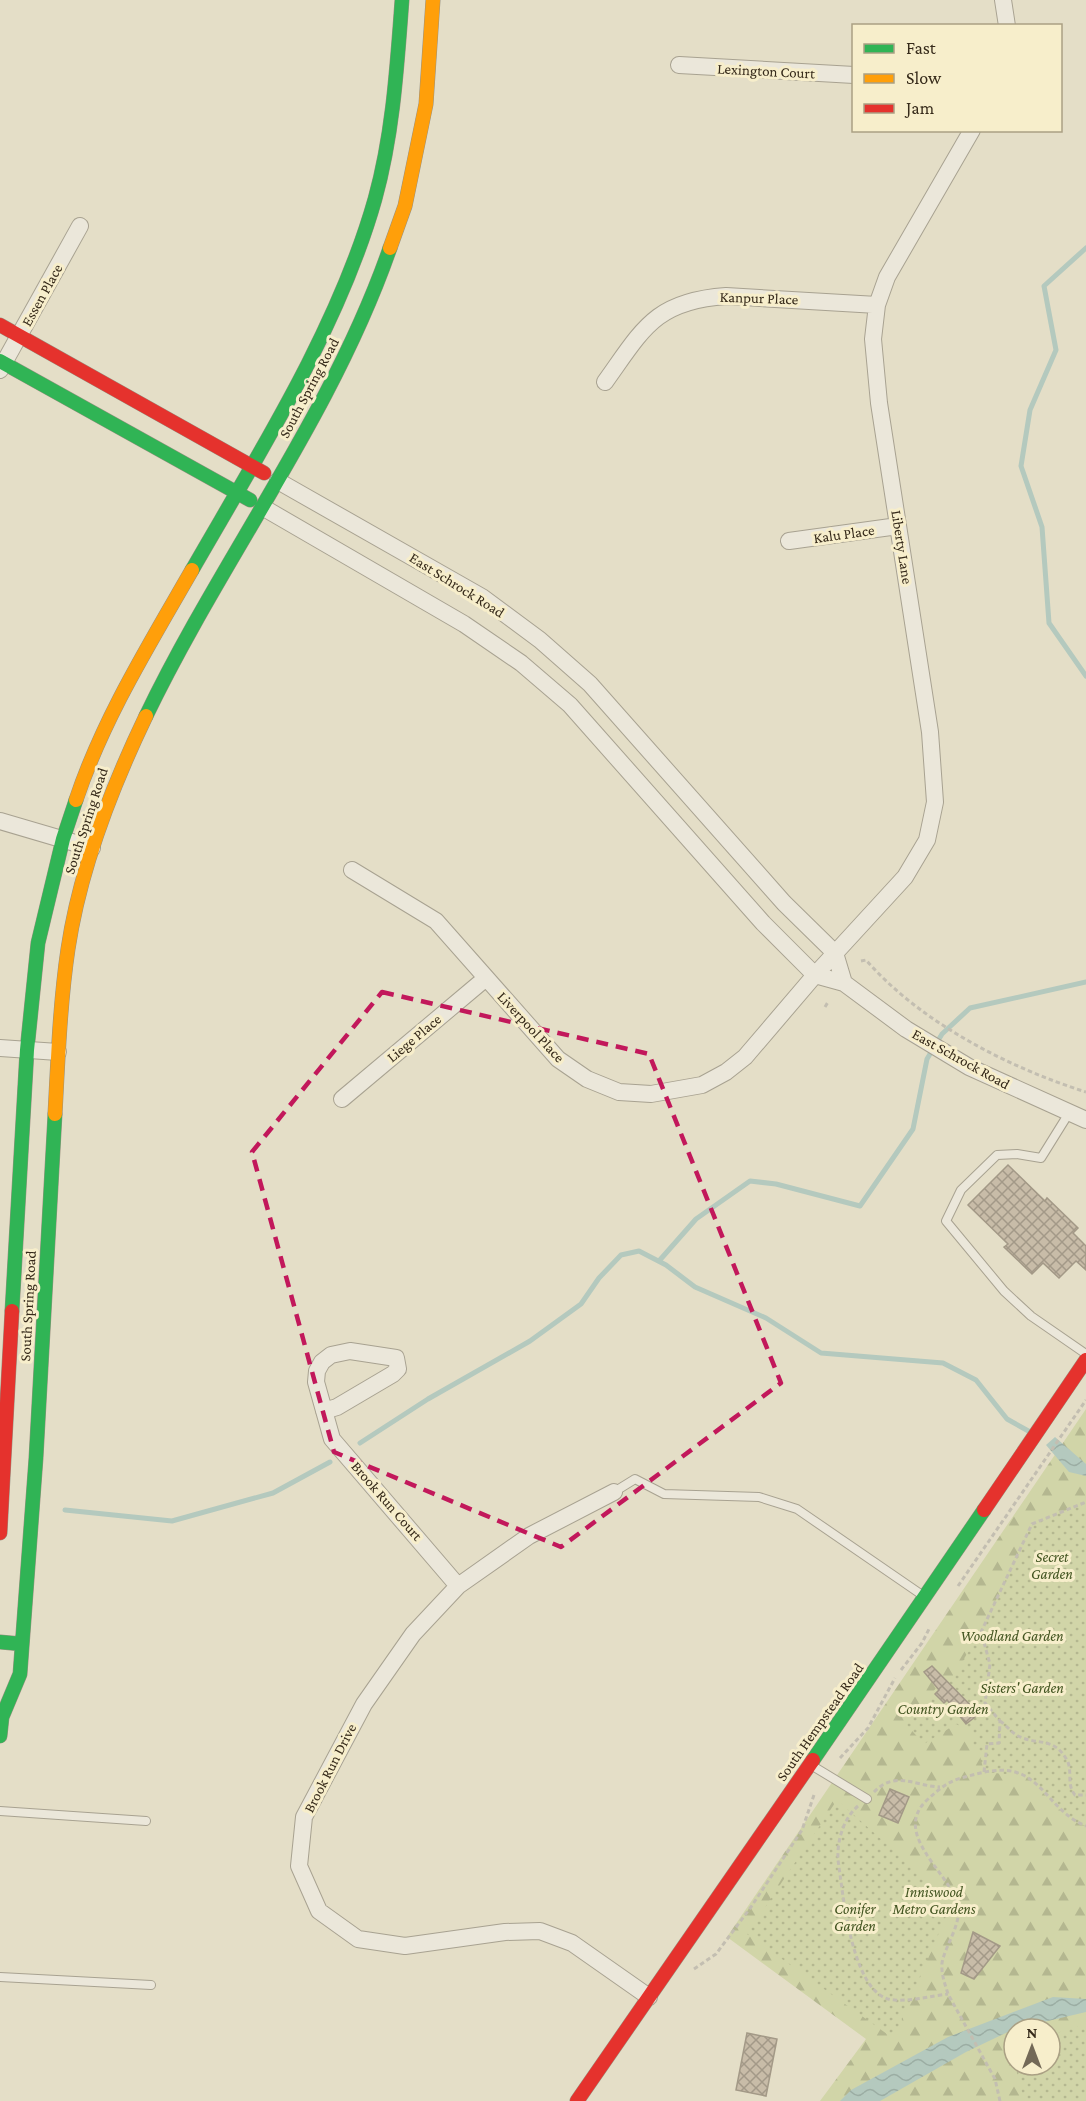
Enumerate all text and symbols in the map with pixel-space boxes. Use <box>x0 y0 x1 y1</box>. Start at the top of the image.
legend <box>852 24 1062 132</box>
text: Fast <box>906 38 937 58</box>
street label: Lexington Court <box>717 60 816 83</box>
text: Slow <box>906 68 942 88</box>
text: Jam <box>904 98 935 118</box>
street label: Essen Place <box>18 261 66 329</box>
street label: Kanpur Place <box>719 289 799 308</box>
street label: South Spring Road <box>276 335 343 441</box>
street label: Liberty Lane <box>887 509 916 586</box>
street label: Kalu Place <box>813 522 876 546</box>
street label: East Schrock Road <box>407 549 508 621</box>
street label: South Spring Road <box>61 766 112 877</box>
street label: Liverpool Place <box>493 988 568 1067</box>
street label: Liege Place <box>384 1010 445 1066</box>
street label: East Schrock Road <box>909 1026 1013 1092</box>
street label: South Spring Road <box>17 1250 40 1362</box>
street label: Brook Run Court <box>348 1458 426 1545</box>
park label: Secret Garden <box>1031 1549 1073 1582</box>
park label: Woodland Garden <box>961 1628 1064 1644</box>
street label: South Hempstead Road <box>773 1660 868 1785</box>
park label: Sisters' Garden <box>980 1680 1064 1696</box>
park label: Country Garden <box>897 1701 989 1718</box>
street label: Brook Run Drive <box>301 1721 359 1815</box>
park label: Inniswood Metro Gardens <box>891 1884 976 1917</box>
park label: Conifer Garden <box>834 1901 876 1934</box>
north arrow <box>1002 2017 1062 2077</box>
text: N <box>1027 2024 1038 2041</box>

